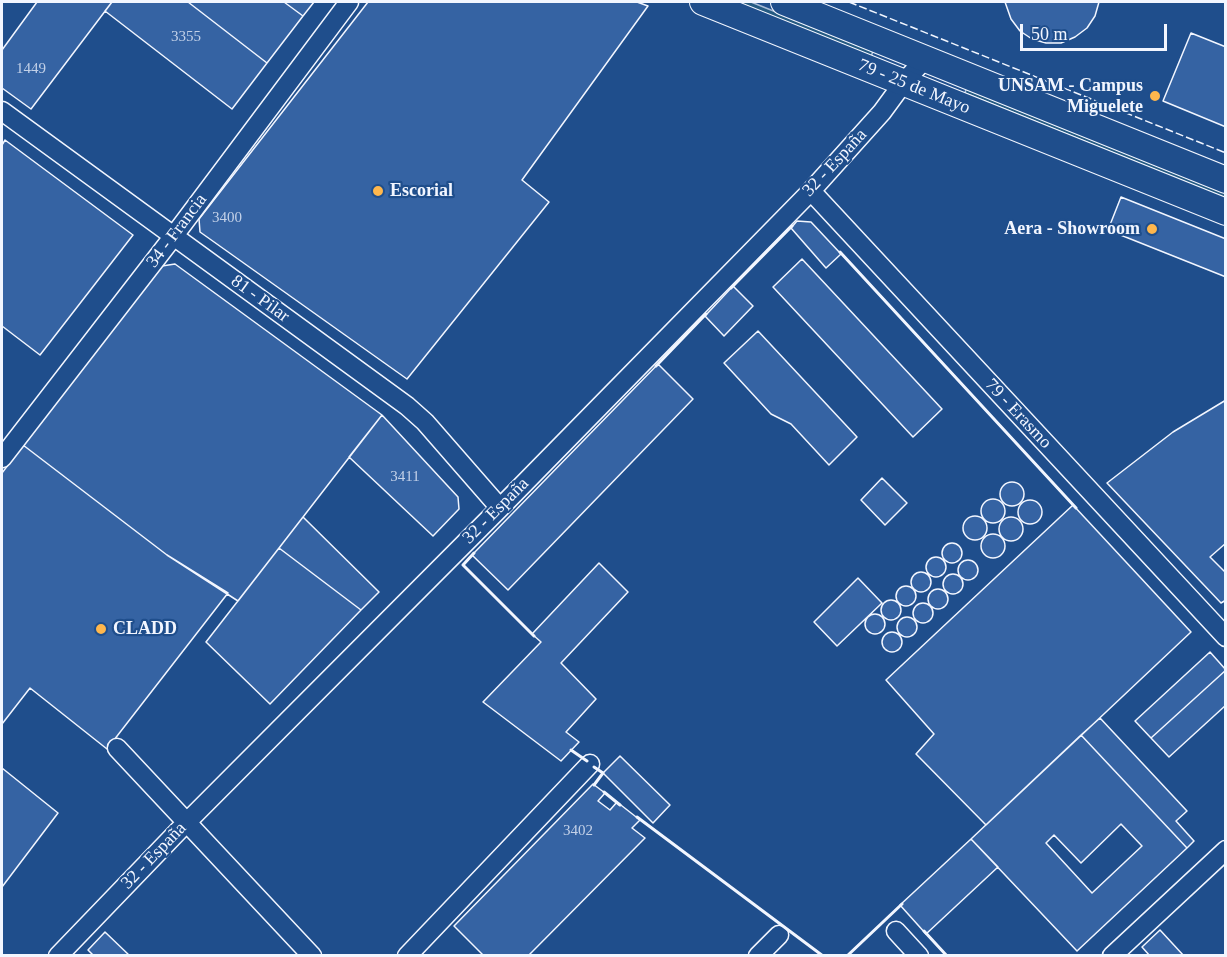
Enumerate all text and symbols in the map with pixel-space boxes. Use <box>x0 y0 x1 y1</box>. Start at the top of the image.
scale bar <box>1023 12 1170 50</box>
text: 50 m <box>1031 24 1068 44</box>
house number: 3355 <box>171 28 201 46</box>
street label: 79 - 25 de Mayo <box>855 55 973 119</box>
house number: 1449 <box>16 60 46 78</box>
place label: UNSAM - Campus Miguelete <box>998 75 1143 118</box>
marker: UNSAM - Campus Miguelete <box>1148 89 1162 103</box>
street label: 32 - España <box>798 125 872 201</box>
place label: Escorial <box>390 180 453 202</box>
marker: Escorial <box>371 184 385 198</box>
street label: 34 - Francia <box>142 190 212 272</box>
house number: 3400 <box>212 209 242 227</box>
place label: Aera - Showroom <box>1004 218 1140 240</box>
marker: Aera - Showroom <box>1145 222 1159 236</box>
street label: 81 - Pilar <box>227 271 293 327</box>
street label: 79 - Erasmo <box>980 374 1056 454</box>
house number: 3411 <box>390 468 420 486</box>
street label: 32 - España <box>458 473 534 549</box>
place label: CLADD <box>113 618 177 640</box>
marker: CLADD <box>94 622 108 636</box>
street label: 32 - España <box>117 818 191 894</box>
house number: 3402 <box>563 822 593 840</box>

